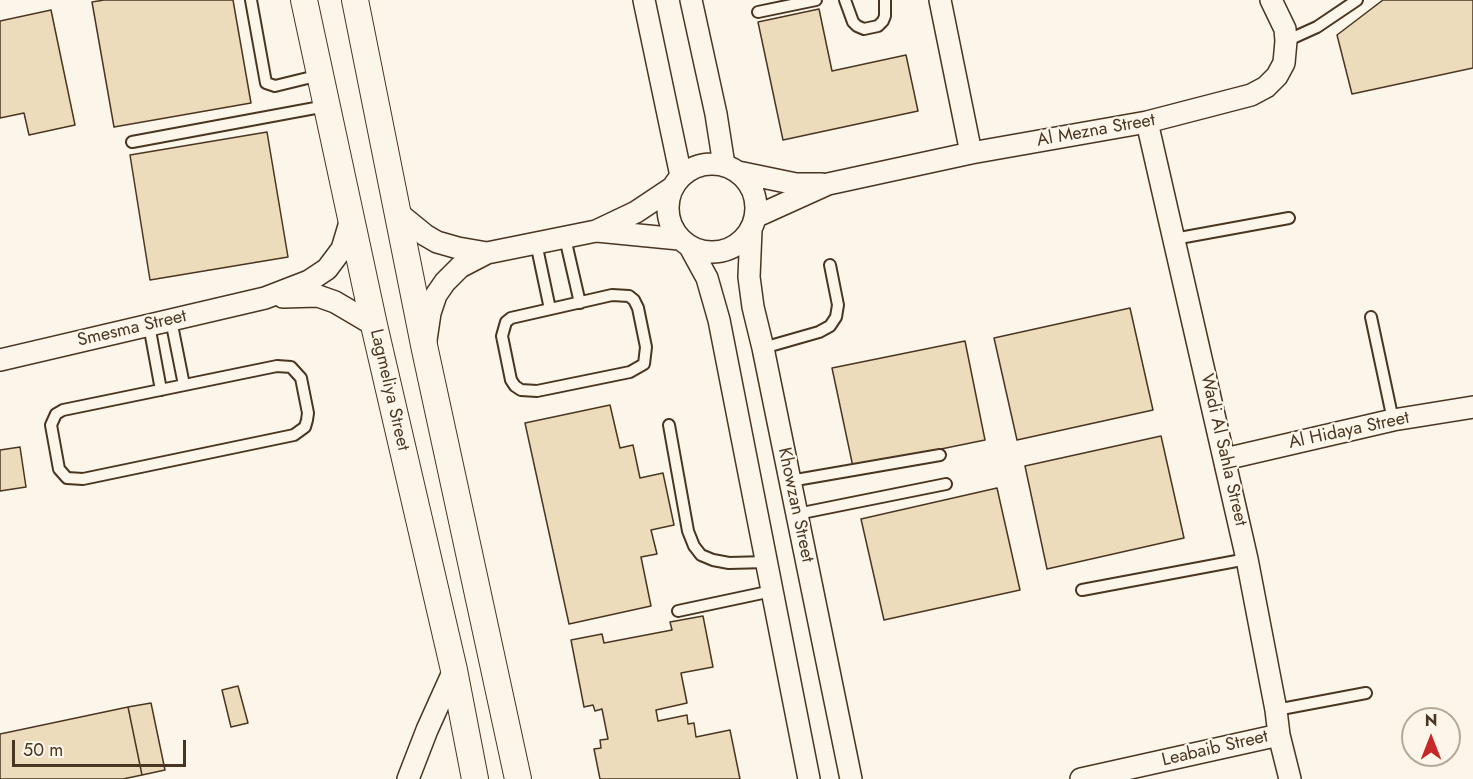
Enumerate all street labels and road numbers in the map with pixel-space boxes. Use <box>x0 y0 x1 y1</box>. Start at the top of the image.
street label: Al Mezna Street <box>1035 110 1157 152</box>
street label: Smesma Street <box>75 306 189 352</box>
street label: Lagmeliya Street <box>365 327 413 453</box>
street label: Wadi Al Sahla Street <box>1195 372 1251 528</box>
street label: Al Hidaya Street <box>1287 408 1411 454</box>
street label: Khowzan Street <box>772 446 818 564</box>
street label: Leabaib Street <box>1160 726 1270 772</box>

